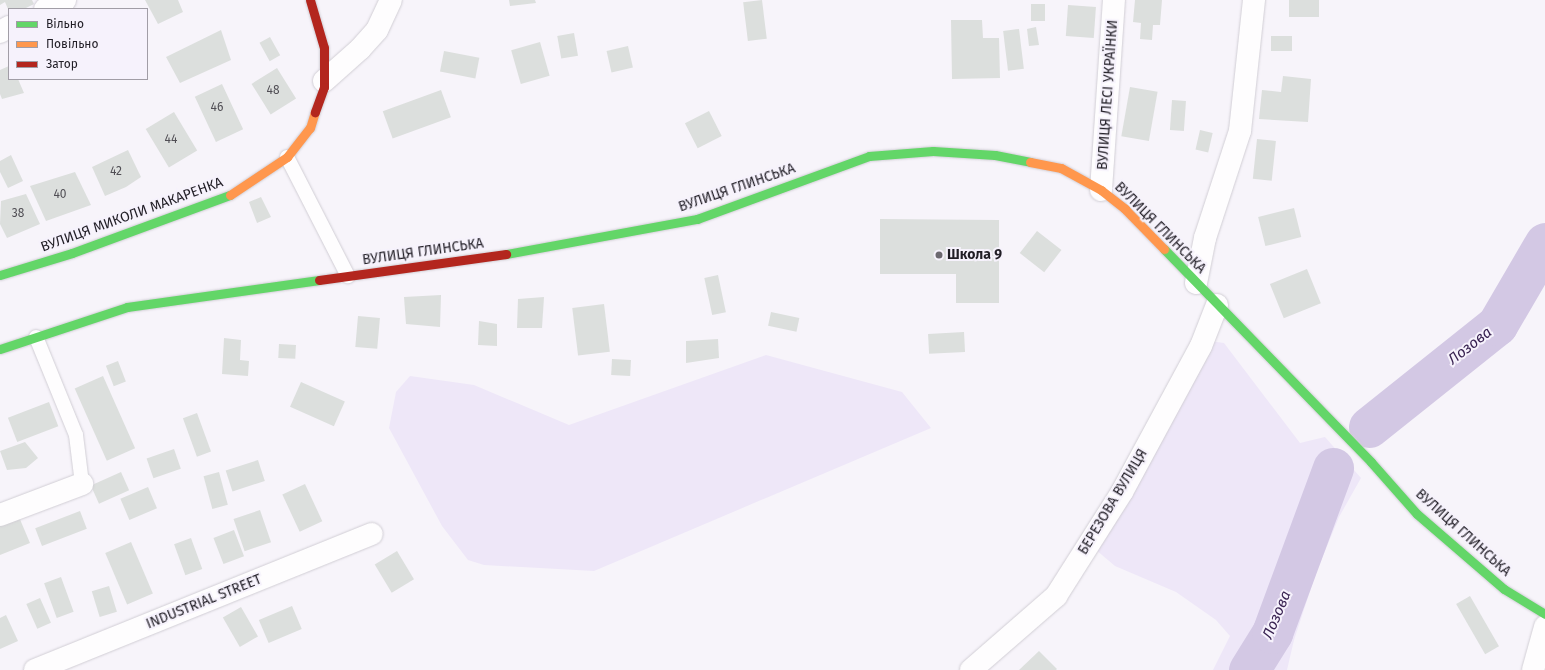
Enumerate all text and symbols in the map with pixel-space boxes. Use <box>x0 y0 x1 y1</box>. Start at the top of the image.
legend <box>8 8 148 80</box>
text: Вільно <box>46 17 84 31</box>
street label: ВУЛИЦЯ ЛЕСІ УКРАЇНКИ <box>1094 19 1122 171</box>
text: Повільно <box>46 37 99 51</box>
text: Затор <box>46 57 78 71</box>
house number: 48 <box>267 84 279 98</box>
house number: 46 <box>211 101 223 115</box>
house number: 44 <box>165 133 177 147</box>
street label: ВУЛИЦЯ ГЛИНСЬКА <box>676 160 798 216</box>
house number: 42 <box>110 165 122 179</box>
street label: ВУЛИЦЯ МИКОЛИ МАКАРЕНКА <box>39 174 225 256</box>
street label: ВУЛИЦЯ ГЛИНСЬКА <box>1111 179 1209 277</box>
house number: 40 <box>53 188 67 202</box>
house number: 38 <box>12 207 24 221</box>
street label: ВУЛИЦЯ ГЛИНСЬКА <box>361 235 485 269</box>
place label: Школа 9 <box>947 247 1002 263</box>
marker: Школа 9 <box>934 250 944 260</box>
water label: Лозова <box>1445 323 1495 369</box>
street label: БЕРЕЗОВА ВУЛИЦЯ <box>1075 446 1151 558</box>
street label: ВУЛИЦЯ ГЛИНСЬКА <box>1412 486 1514 580</box>
street label: INDUSTRIAL STREET <box>144 571 264 633</box>
water label: Лозова <box>1259 588 1295 642</box>

